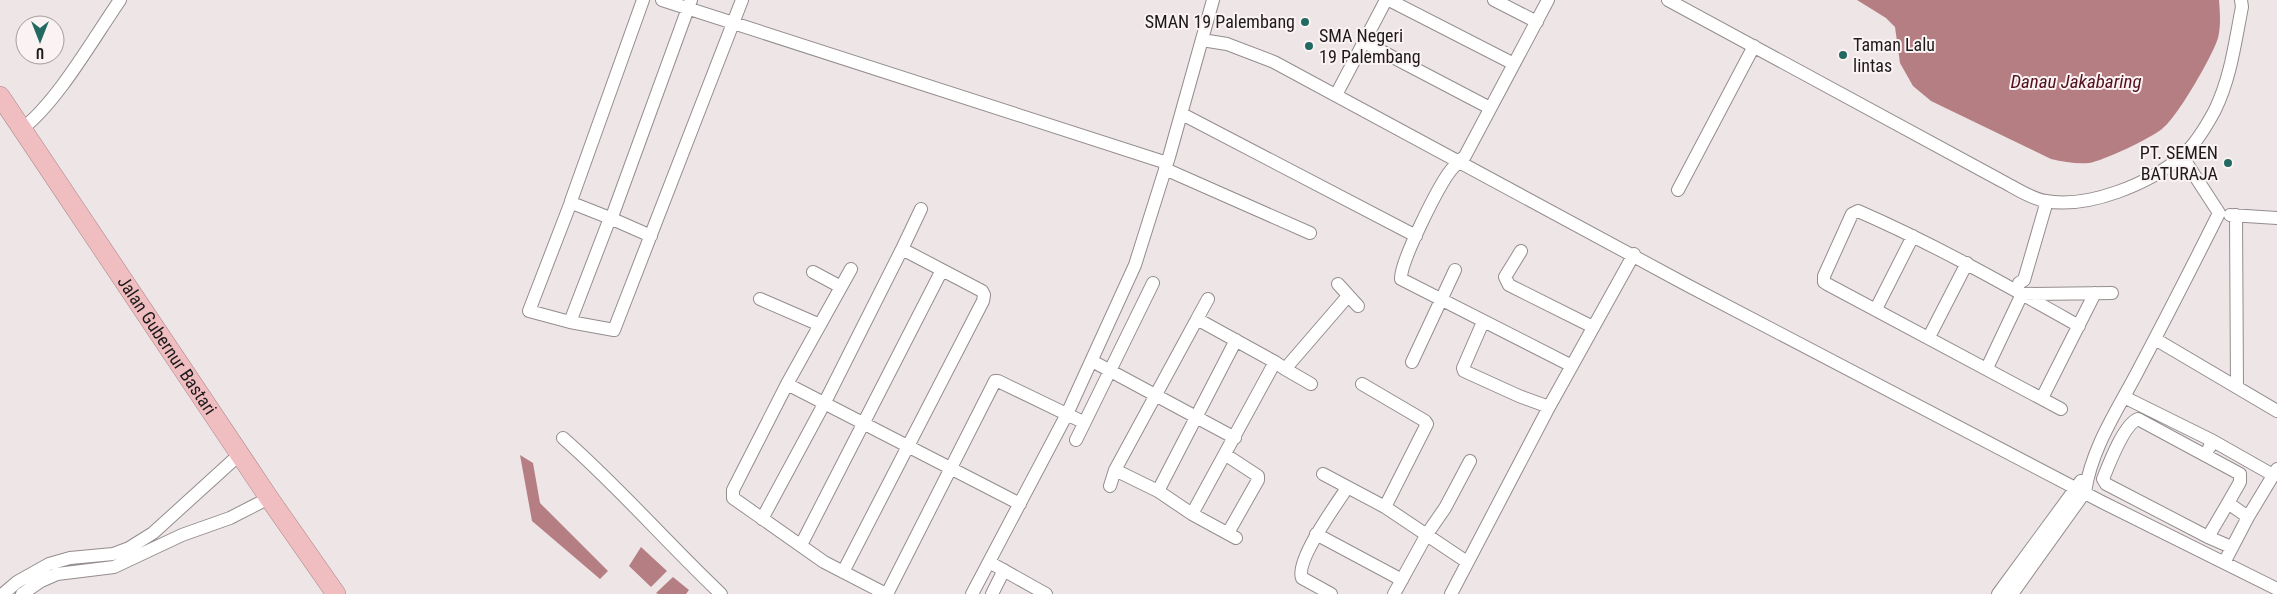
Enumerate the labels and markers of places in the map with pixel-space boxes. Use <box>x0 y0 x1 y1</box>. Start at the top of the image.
place label: SMAN 19 Palembang <box>1145 11 1295 32</box>
marker: SMAN 19 Palembang <box>1299 16 1311 28</box>
place label: SMA Negeri 19 Palembang <box>1319 25 1421 67</box>
place label: Taman Lalu lintas <box>1853 34 1935 76</box>
marker: SMA Negeri 19 Palembang <box>1303 40 1315 52</box>
marker: Taman Lalu lintas <box>1837 49 1849 61</box>
place label: PT. SEMEN BATURAJA <box>2140 142 2219 184</box>
marker: PT. SEMEN BATURAJA <box>2222 157 2234 169</box>

